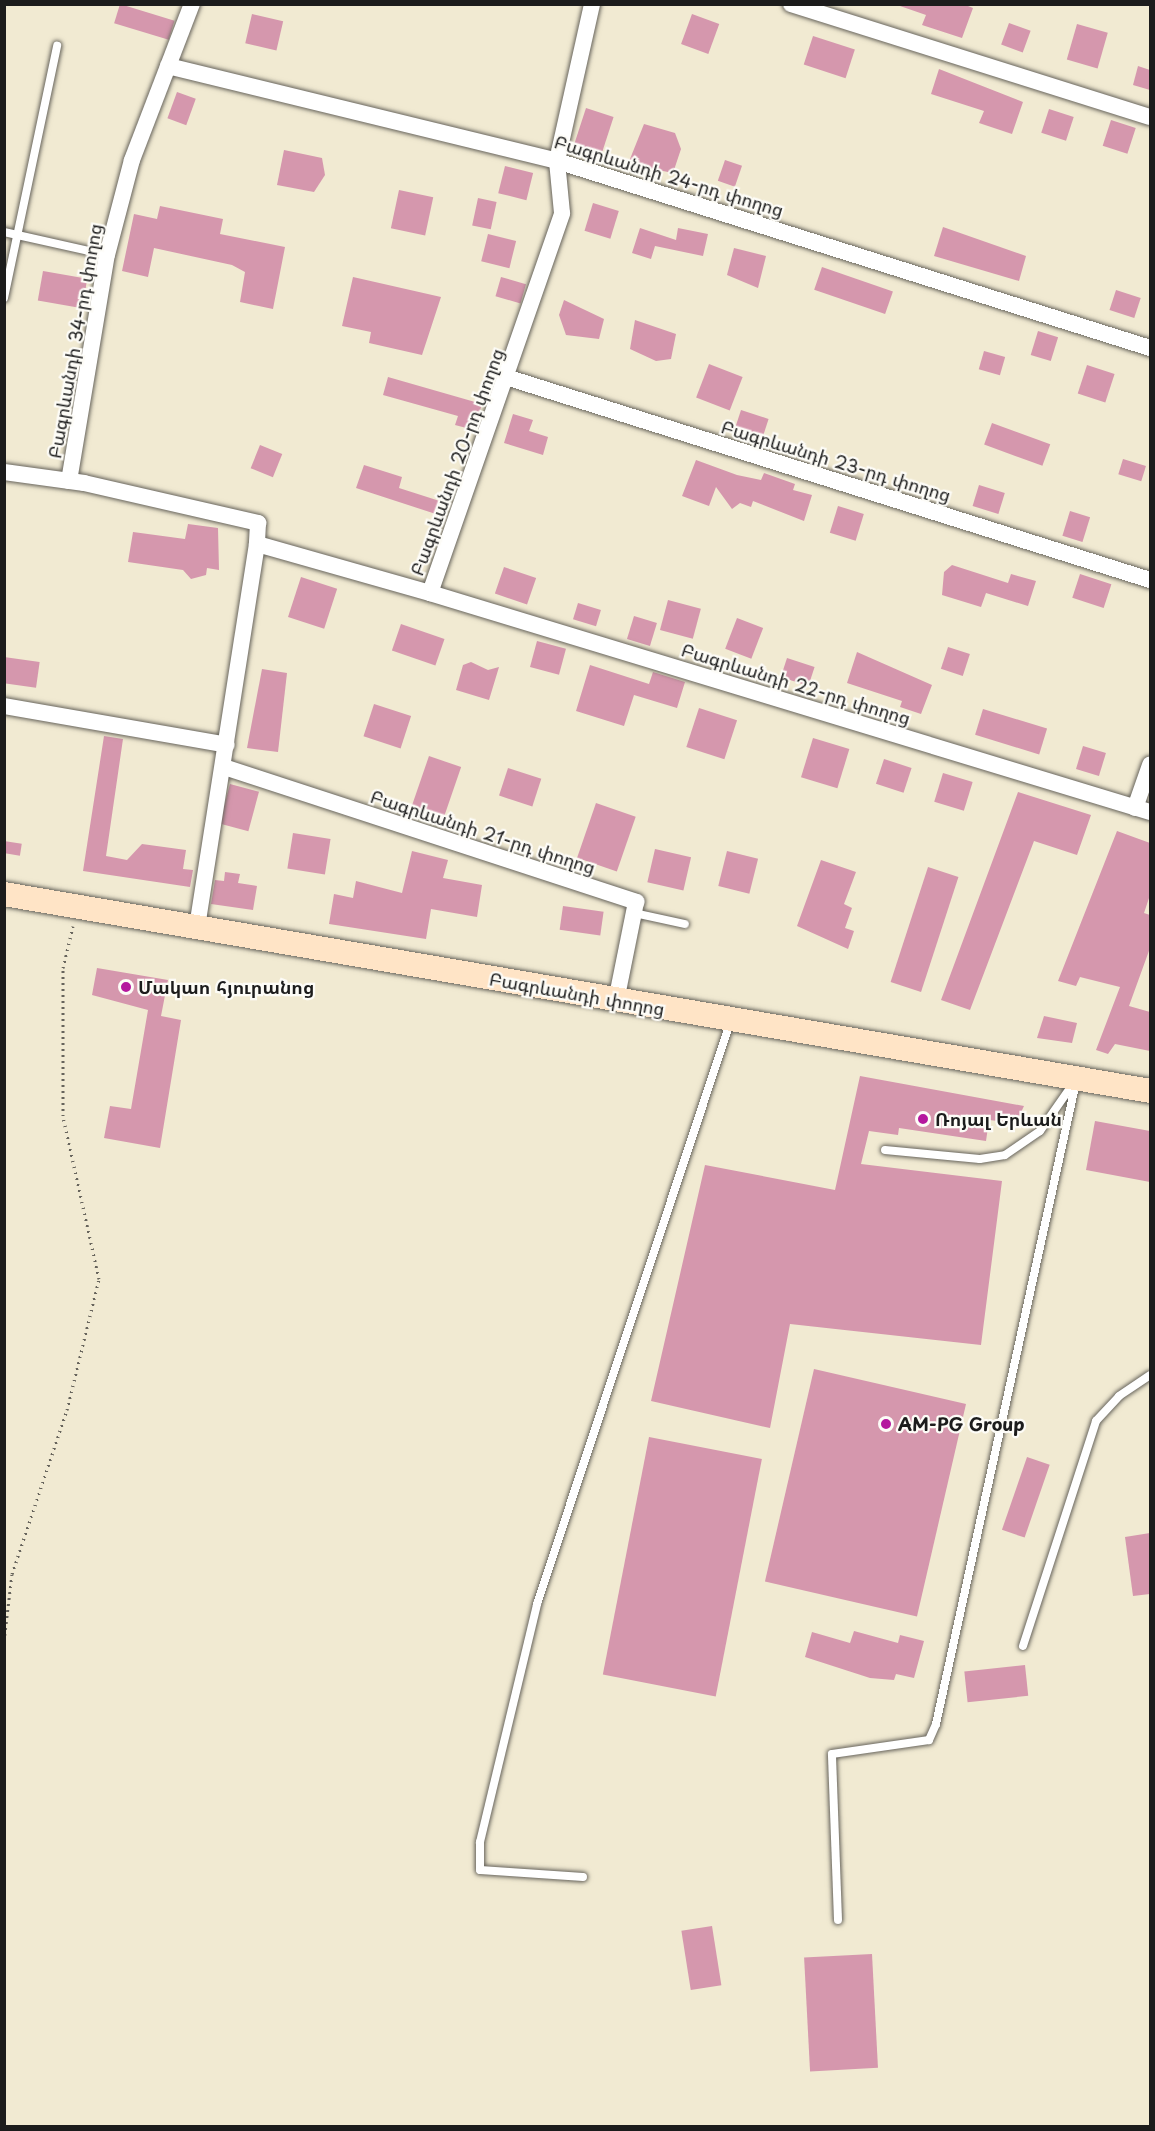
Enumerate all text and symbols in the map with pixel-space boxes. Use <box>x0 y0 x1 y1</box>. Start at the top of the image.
street label: Բագրևանդի 24-րդ փողոց <box>552 131 786 221</box>
street label: Բագրևանդի 34-րդ փողոց <box>44 222 106 460</box>
street label: Բագրևանդի 20-րդ փողոց <box>406 346 508 578</box>
street label: Բագրևանդի 23-րդ փողոց <box>719 416 953 506</box>
street label: Բագրևանդի 22-րդ փողոց <box>679 639 913 729</box>
street label: Բագրևանդի 21-րդ փողոց <box>368 785 598 879</box>
street label: Բագրևանդի փողոց <box>488 968 666 1020</box>
place label: Մակաո հյուրանոց <box>138 976 314 998</box>
marker: Մակաո հյուրանոց <box>119 980 133 994</box>
place label: Ռոյալ Երևան <box>935 1108 1062 1130</box>
marker: Ռոյալ Երևան <box>916 1112 930 1126</box>
place label: AM-PG Group <box>898 1413 1026 1435</box>
marker: AM-PG Group <box>879 1417 893 1431</box>

